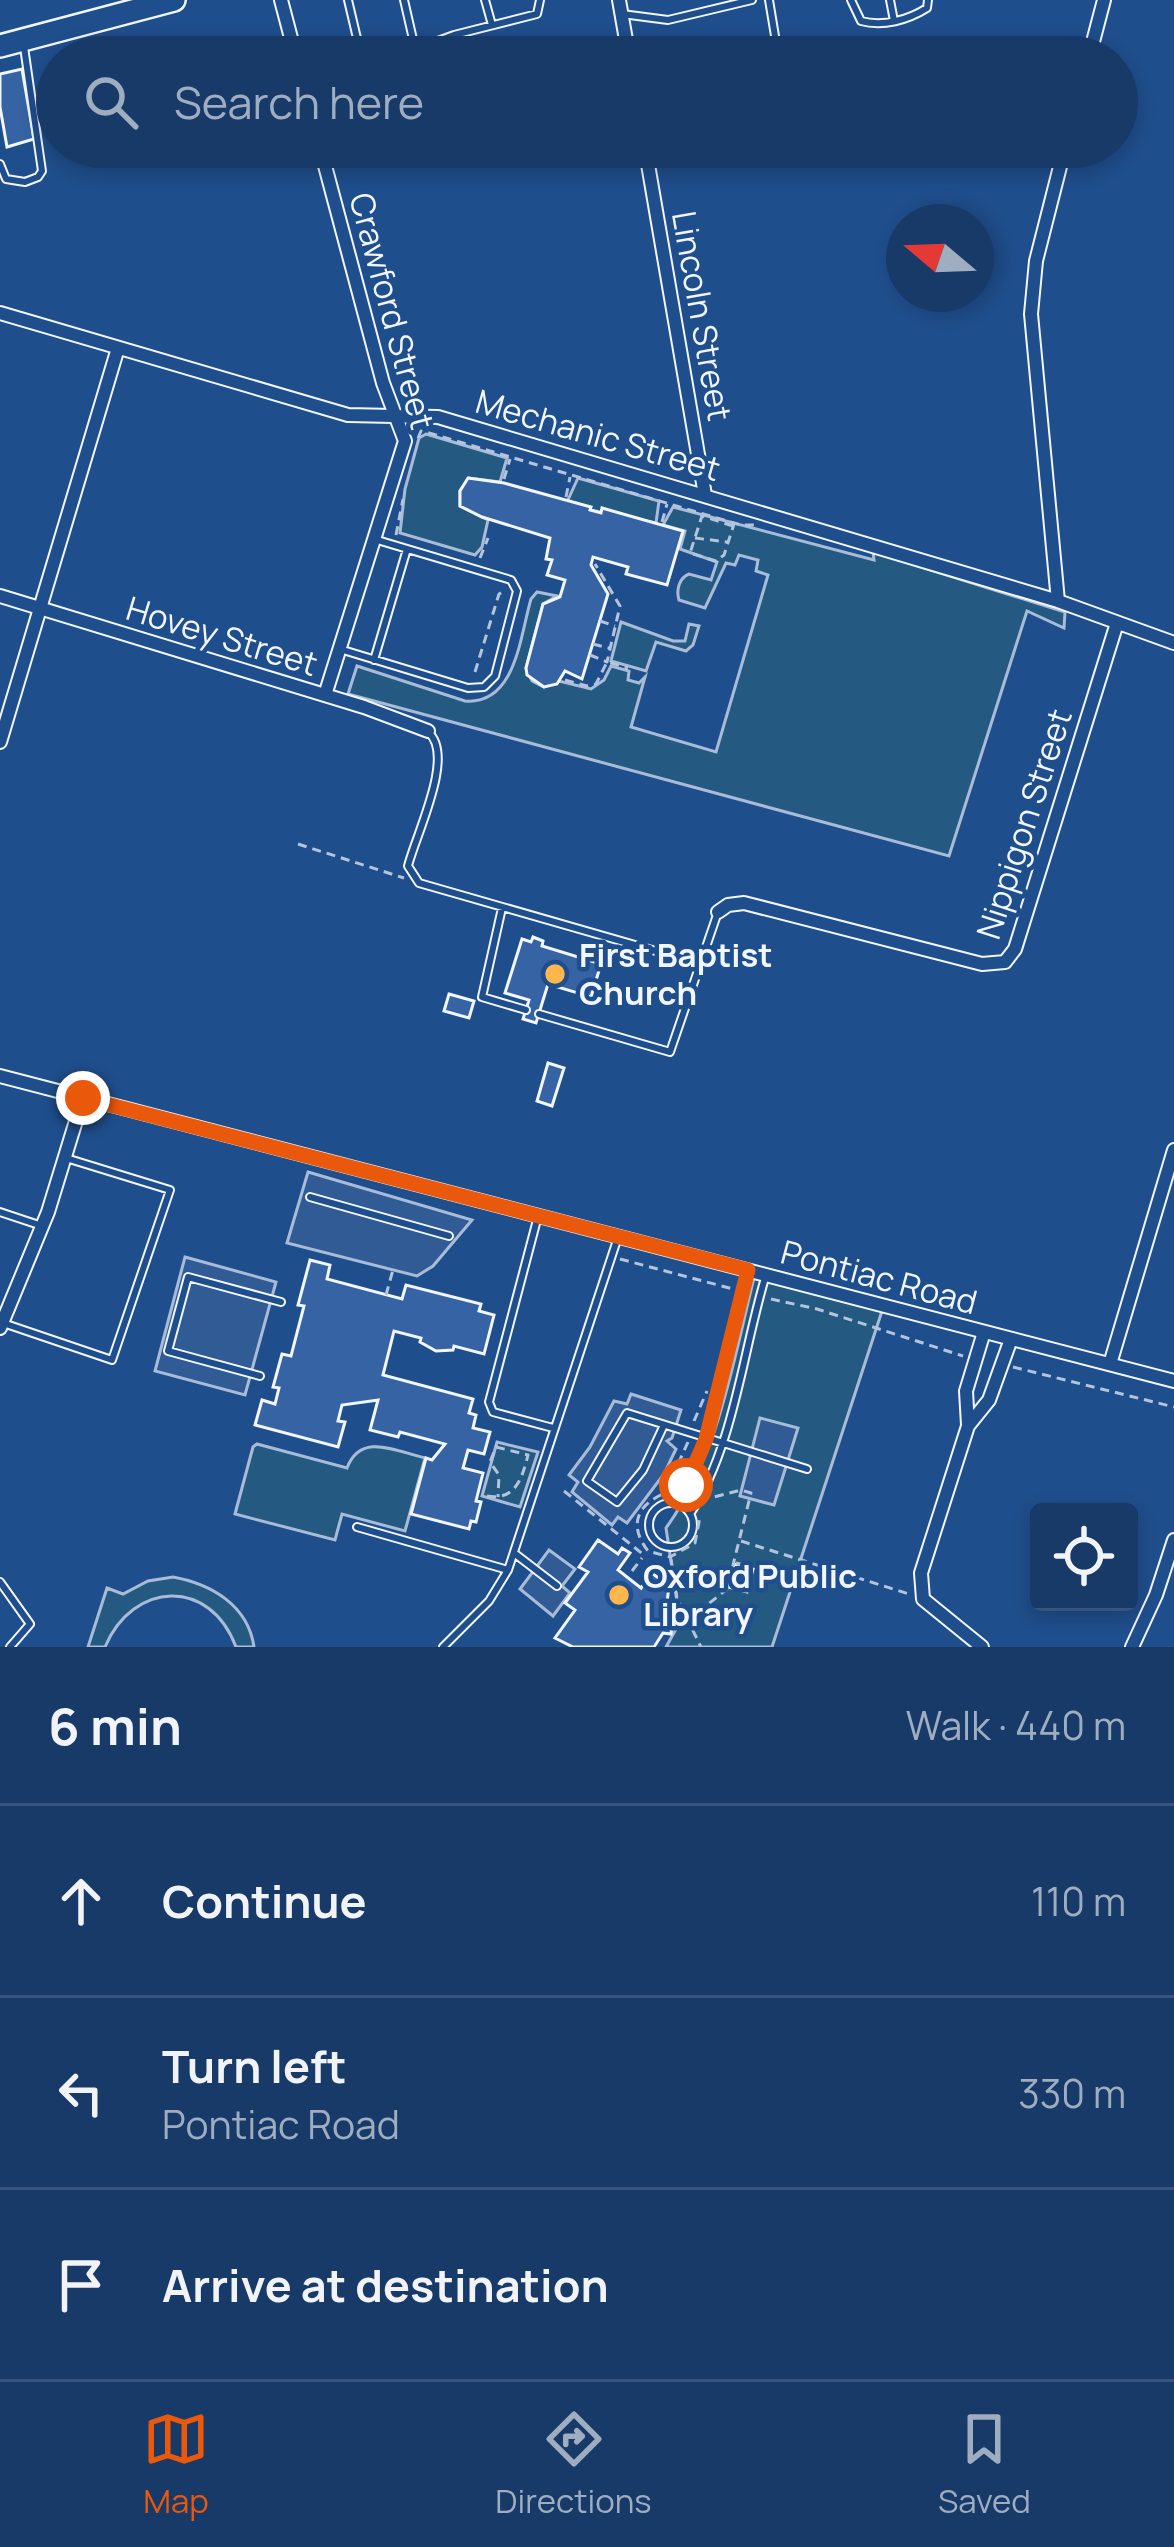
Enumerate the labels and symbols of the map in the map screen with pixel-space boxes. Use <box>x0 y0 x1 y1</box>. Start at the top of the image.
street label: Crawford Street <box>339 188 446 434</box>
north arrow <box>886 204 994 312</box>
street label: Lincoln Street <box>662 208 743 424</box>
street label: Mechanic Street <box>471 378 726 491</box>
street label: Hovey Street <box>121 585 323 686</box>
street label: Nippigon Street <box>965 703 1082 945</box>
place label: First Baptist Church <box>579 932 773 1015</box>
marker: First Baptist Church <box>542 961 568 987</box>
route end <box>56 1071 110 1125</box>
street label: Pontiac Road <box>776 1229 982 1324</box>
route start <box>659 1458 713 1512</box>
place label: Oxford Public Library <box>643 1553 857 1636</box>
marker: Oxford Public Library <box>606 1582 632 1608</box>

